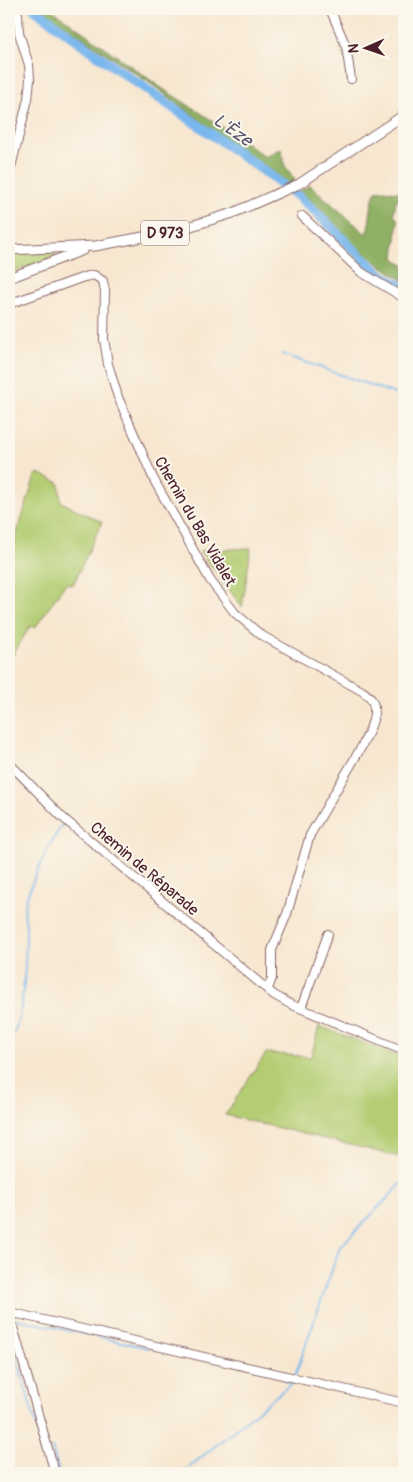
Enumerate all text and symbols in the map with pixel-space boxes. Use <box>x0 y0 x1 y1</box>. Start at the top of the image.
north arrow <box>340 22 390 72</box>
text: N <box>345 43 362 53</box>
water label: L'Èze <box>209 109 258 153</box>
road number: D 973 <box>141 220 189 246</box>
street label: Chemin du Bas Vidalet <box>150 453 241 591</box>
street label: Chemin de Réparade <box>86 817 203 920</box>

